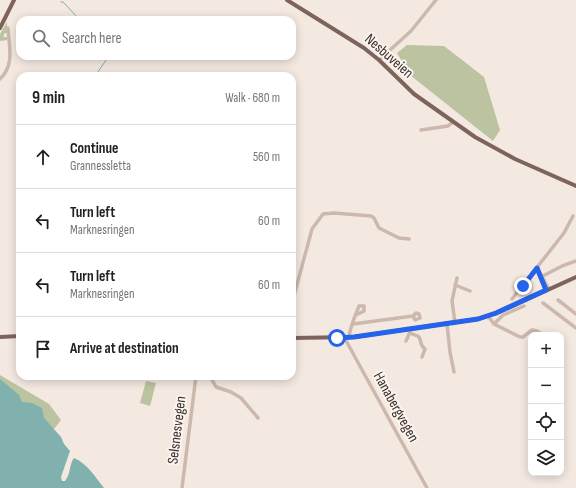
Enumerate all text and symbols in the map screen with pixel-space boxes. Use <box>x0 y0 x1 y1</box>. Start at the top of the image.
search box <box>16 16 296 60</box>
icon: search <box>30 27 52 49</box>
text: Search here <box>62 29 122 48</box>
street label: Nesbuveien <box>361 30 417 82</box>
text: 9 min <box>32 88 65 108</box>
text: Walk · 680 m <box>225 90 280 106</box>
text: Continue <box>70 139 119 158</box>
icon: ahead <box>32 146 54 168</box>
text: 560 m <box>253 149 280 165</box>
text: Grannessletta <box>70 158 131 174</box>
text: Turn left <box>70 203 115 222</box>
icon: left <box>32 210 54 232</box>
text: 60 m <box>258 213 280 229</box>
text: Marknesringen <box>70 222 135 238</box>
text: Turn left <box>70 267 115 286</box>
icon: left <box>32 274 54 296</box>
text: 60 m <box>258 277 280 293</box>
route end <box>514 277 532 295</box>
text: Marknesringen <box>70 286 135 302</box>
route start <box>328 329 346 347</box>
map controls <box>528 332 564 476</box>
button: + <box>528 332 564 368</box>
icon: arrive <box>32 338 54 360</box>
text: Arrive at destination <box>70 339 179 358</box>
street label: Hanabergvegen <box>369 368 423 446</box>
button: − <box>528 368 564 404</box>
street label: Selsnesvegen <box>163 395 191 465</box>
button: locate <box>528 404 564 440</box>
button: layers <box>528 440 564 476</box>

